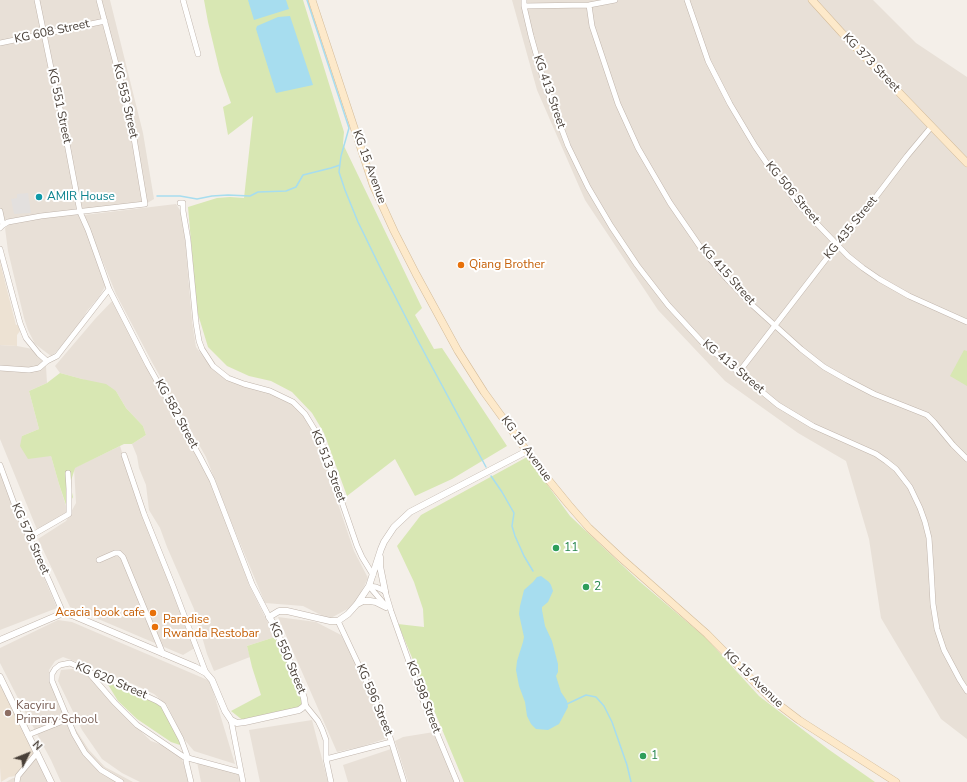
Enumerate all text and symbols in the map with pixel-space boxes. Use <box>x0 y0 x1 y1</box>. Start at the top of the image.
street label: KG 608 Street <box>13 17 91 47</box>
street label: KG 373 Street <box>839 31 903 95</box>
street label: KG 413 Street <box>530 54 568 130</box>
street label: KG 553 Street <box>109 62 141 140</box>
street label: KG 551 Street <box>44 67 74 145</box>
street label: KG 15 Avenue <box>349 128 389 206</box>
street label: KG 506 Street <box>762 159 822 227</box>
place label: AMIR House <box>47 190 115 204</box>
marker: AMIR House <box>34 192 44 202</box>
street label: KG 435 Street <box>821 194 881 262</box>
street label: KG 415 Street <box>696 242 758 308</box>
place label: Qiang Brother <box>469 258 545 272</box>
marker: Qiang Brother <box>456 260 466 270</box>
street label: KG 413 Street <box>699 337 767 397</box>
street label: KG 582 Street <box>151 377 201 451</box>
street label: KG 15 Avenue <box>497 414 555 484</box>
street label: KG 513 Street <box>308 428 348 504</box>
street label: KG 578 Street <box>8 501 52 577</box>
place label: 11 <box>564 541 578 555</box>
marker: 11 <box>551 543 561 553</box>
place label: 2 <box>594 580 601 594</box>
marker: 2 <box>581 582 591 592</box>
place label: Acacia book cafe <box>55 606 145 620</box>
marker: Acacia book cafe <box>148 608 158 618</box>
place label: Paradise Rwanda Restobar <box>163 613 259 641</box>
street label: KG 550 Street <box>265 620 309 696</box>
marker: Paradise Rwanda Restobar <box>150 622 160 632</box>
street label: KG 15 Avenue <box>720 647 786 711</box>
street label: KG 620 Street <box>73 659 149 703</box>
street label: KG 598 Street <box>403 659 443 735</box>
street label: KG 596 Street <box>352 662 396 738</box>
place label: Kacyiru Primary School <box>16 699 98 727</box>
marker: Kacyiru Primary School <box>3 708 13 718</box>
north arrow <box>8 734 48 774</box>
text: N <box>29 737 45 754</box>
place label: 1 <box>651 749 658 763</box>
marker: 1 <box>638 751 648 761</box>

